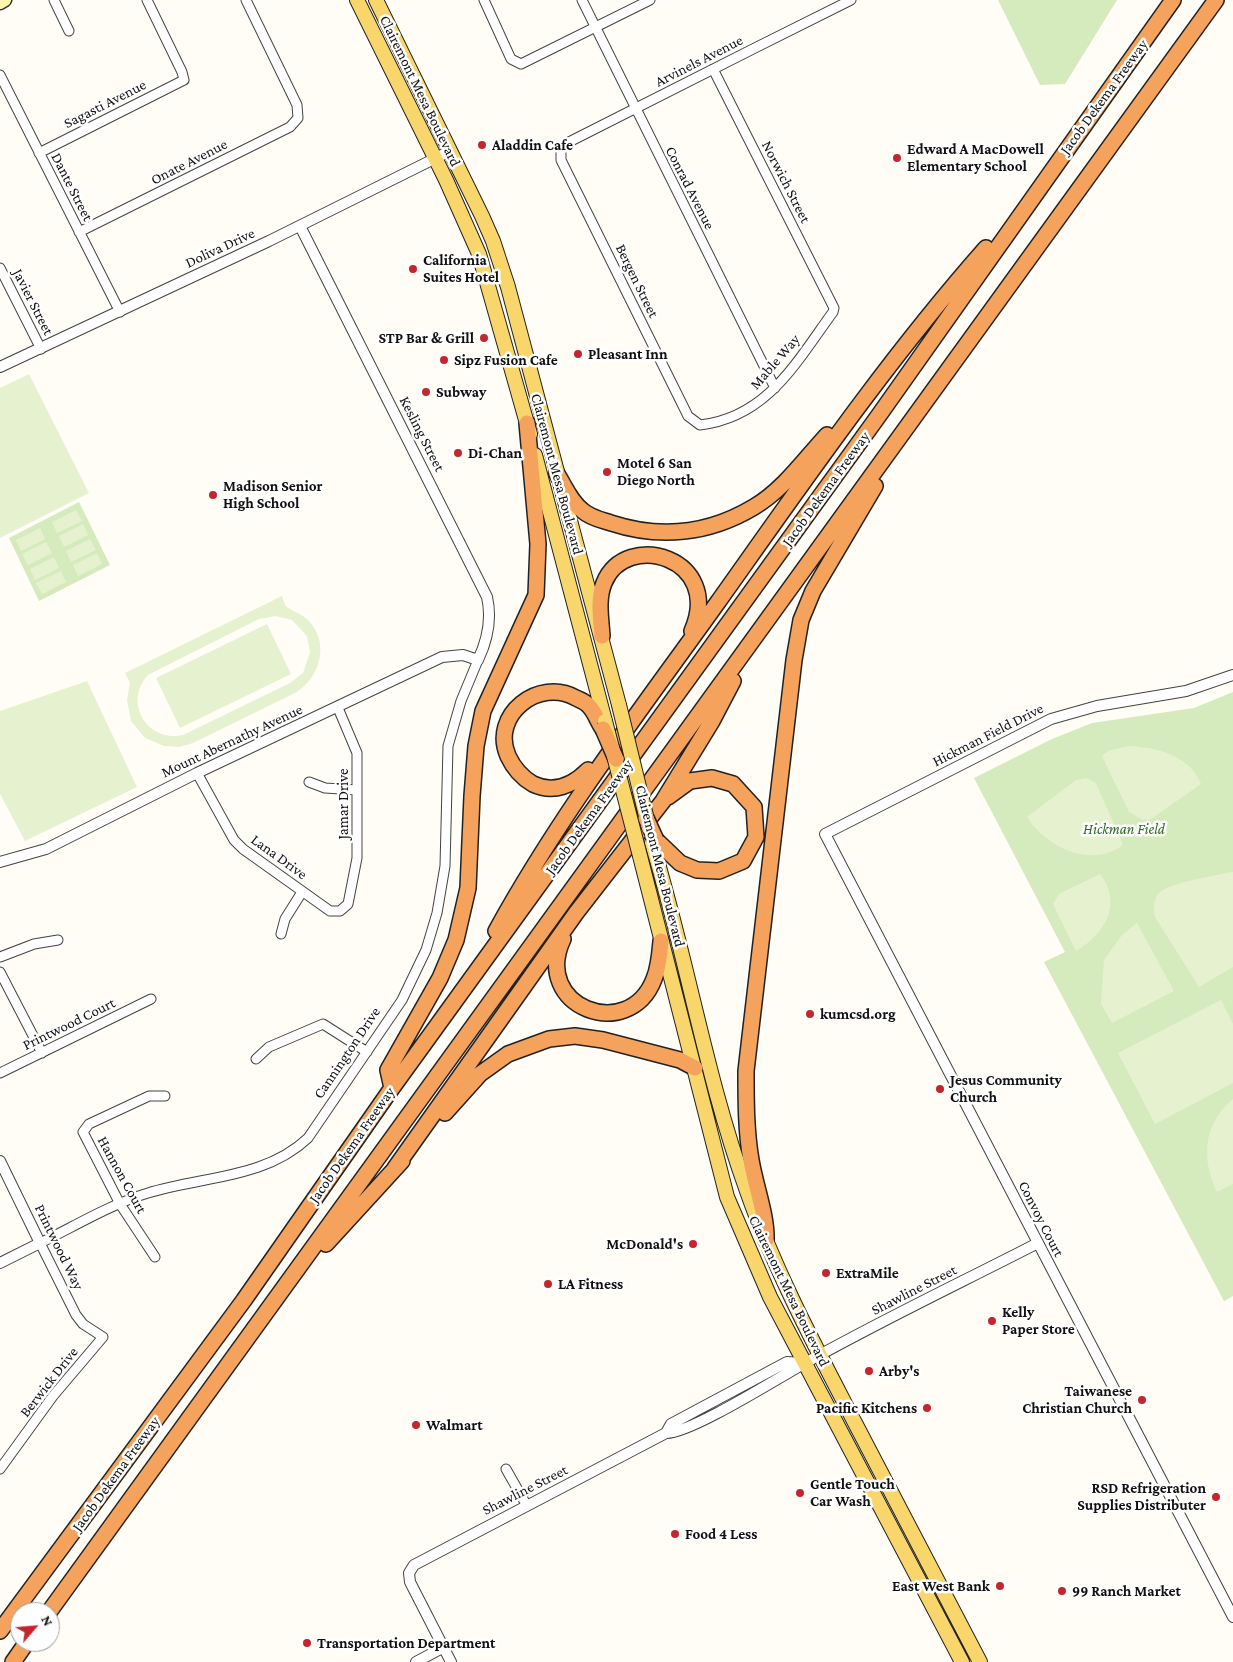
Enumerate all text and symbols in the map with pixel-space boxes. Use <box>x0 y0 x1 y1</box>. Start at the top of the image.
street label: Clairemont Mesa Boulevard <box>376 12 464 170</box>
street label: Arvinels Avenue <box>652 31 746 91</box>
street label: Jacob Dekema Freeway <box>1056 36 1152 158</box>
street label: Sagasti Avenue <box>61 76 149 132</box>
street label: Onate Avenue <box>148 135 230 189</box>
place label: Aladdin Cafe <box>492 136 573 154</box>
street label: Norwich Street <box>758 138 814 226</box>
marker: Aladdin Cafe <box>476 139 488 151</box>
place label: Edward A MacDowell Elementary School <box>907 140 1044 175</box>
street label: Conrad Avenue <box>661 143 719 233</box>
street label: Dante Street <box>47 150 97 224</box>
marker: Edward A MacDowell Elementary School <box>891 152 903 164</box>
street label: Doliva Drive <box>182 224 258 272</box>
street label: Bergen Street <box>611 241 663 321</box>
place label: California Suites Hotel <box>423 251 499 286</box>
marker: California Suites Hotel <box>407 263 419 275</box>
street label: Javier Street <box>9 266 57 338</box>
place label: STP Bar & Grill <box>378 329 474 347</box>
street label: Mable Way <box>746 331 804 393</box>
marker: STP Bar & Grill <box>478 332 490 344</box>
place label: Pleasant Inn <box>588 345 668 363</box>
marker: Pleasant Inn <box>572 348 584 360</box>
place label: Sipz Fusion Cafe <box>454 351 558 369</box>
marker: Sipz Fusion Cafe <box>438 354 450 366</box>
place label: Subway <box>436 383 486 401</box>
marker: Subway <box>420 386 432 398</box>
street label: Clairemont Mesa Boulevard <box>527 391 587 557</box>
street label: Kesling Street <box>395 393 449 475</box>
street label: Jacob Dekema Freeway <box>778 428 874 550</box>
place label: Di-Chan <box>468 444 522 462</box>
marker: Di-Chan <box>452 447 464 459</box>
place label: Motel 6 San Diego North <box>617 454 695 489</box>
marker: Motel 6 San Diego North <box>601 466 613 478</box>
place label: Madison Senior High School <box>223 477 323 512</box>
marker: Madison Senior High School <box>207 489 219 501</box>
street label: Hickman Field Drive <box>930 699 1046 771</box>
street label: Mount Abernathy Avenue <box>159 700 305 782</box>
street label: Jacob Dekema Freeway <box>541 756 637 878</box>
street label: Jamar Drive <box>334 768 352 840</box>
street label: Clairemont Mesa Boulevard <box>631 783 689 949</box>
park label: Hickman Field <box>1083 820 1165 838</box>
street label: Lana Drive <box>247 831 311 883</box>
street label: Printwood Court <box>20 994 118 1054</box>
street label: Cannington Drive <box>310 1004 384 1102</box>
place label: kumcsd.org <box>820 1005 895 1023</box>
marker: kumcsd.org <box>804 1008 816 1020</box>
place label: Jesus Community Church <box>950 1071 1062 1106</box>
street label: Jacob Dekema Freeway <box>305 1083 399 1207</box>
marker: Jesus Community Church <box>934 1083 946 1095</box>
street label: Hannon Court <box>93 1133 151 1217</box>
street label: Convoy Court <box>1014 1178 1068 1260</box>
street label: Printwood Way <box>31 1201 87 1293</box>
street label: Clairemont Mesa Boulevard <box>745 1212 833 1370</box>
place label: McDonald's <box>606 1235 683 1253</box>
marker: McDonald's <box>687 1238 699 1250</box>
street label: Shawline Street <box>868 1261 960 1319</box>
place label: ExtraMile <box>836 1264 899 1282</box>
marker: ExtraMile <box>820 1267 832 1279</box>
place label: LA Fitness <box>558 1275 623 1293</box>
marker: LA Fitness <box>542 1278 554 1290</box>
place label: Kelly Paper Store <box>1002 1303 1075 1338</box>
marker: Kelly Paper Store <box>986 1315 998 1327</box>
street label: Berwick Drive <box>16 1343 82 1421</box>
place label: Arby's <box>879 1362 919 1380</box>
marker: Arby's <box>863 1365 875 1377</box>
place label: Taiwanese Christian Church <box>1022 1382 1132 1417</box>
marker: Taiwanese Christian Church <box>1136 1394 1148 1406</box>
place label: Pacific Kitchens <box>816 1399 917 1417</box>
marker: Pacific Kitchens <box>921 1402 933 1414</box>
street label: Jacob Dekema Freeway <box>68 1413 164 1535</box>
place label: Walmart <box>426 1416 483 1434</box>
marker: Walmart <box>410 1419 422 1431</box>
street label: Shawline Street <box>479 1461 571 1519</box>
place label: Gentle Touch Car Wash <box>810 1475 895 1510</box>
place label: RSD Refrigeration Supplies Distributer <box>1077 1479 1206 1514</box>
marker: Gentle Touch Car Wash <box>794 1487 806 1499</box>
marker: RSD Refrigeration Supplies Distributer <box>1210 1491 1222 1503</box>
place label: Food 4 Less <box>685 1525 757 1543</box>
marker: Food 4 Less <box>669 1528 681 1540</box>
place label: East West Bank <box>892 1577 990 1595</box>
marker: East West Bank <box>994 1580 1006 1592</box>
place label: 99 Ranch Market <box>1072 1582 1181 1600</box>
marker: 99 Ranch Market <box>1056 1585 1068 1597</box>
north arrow <box>10 1602 60 1652</box>
text: N <box>38 1613 57 1629</box>
place label: Transportation Department <box>317 1634 495 1652</box>
marker: Transportation Department <box>301 1637 313 1649</box>

